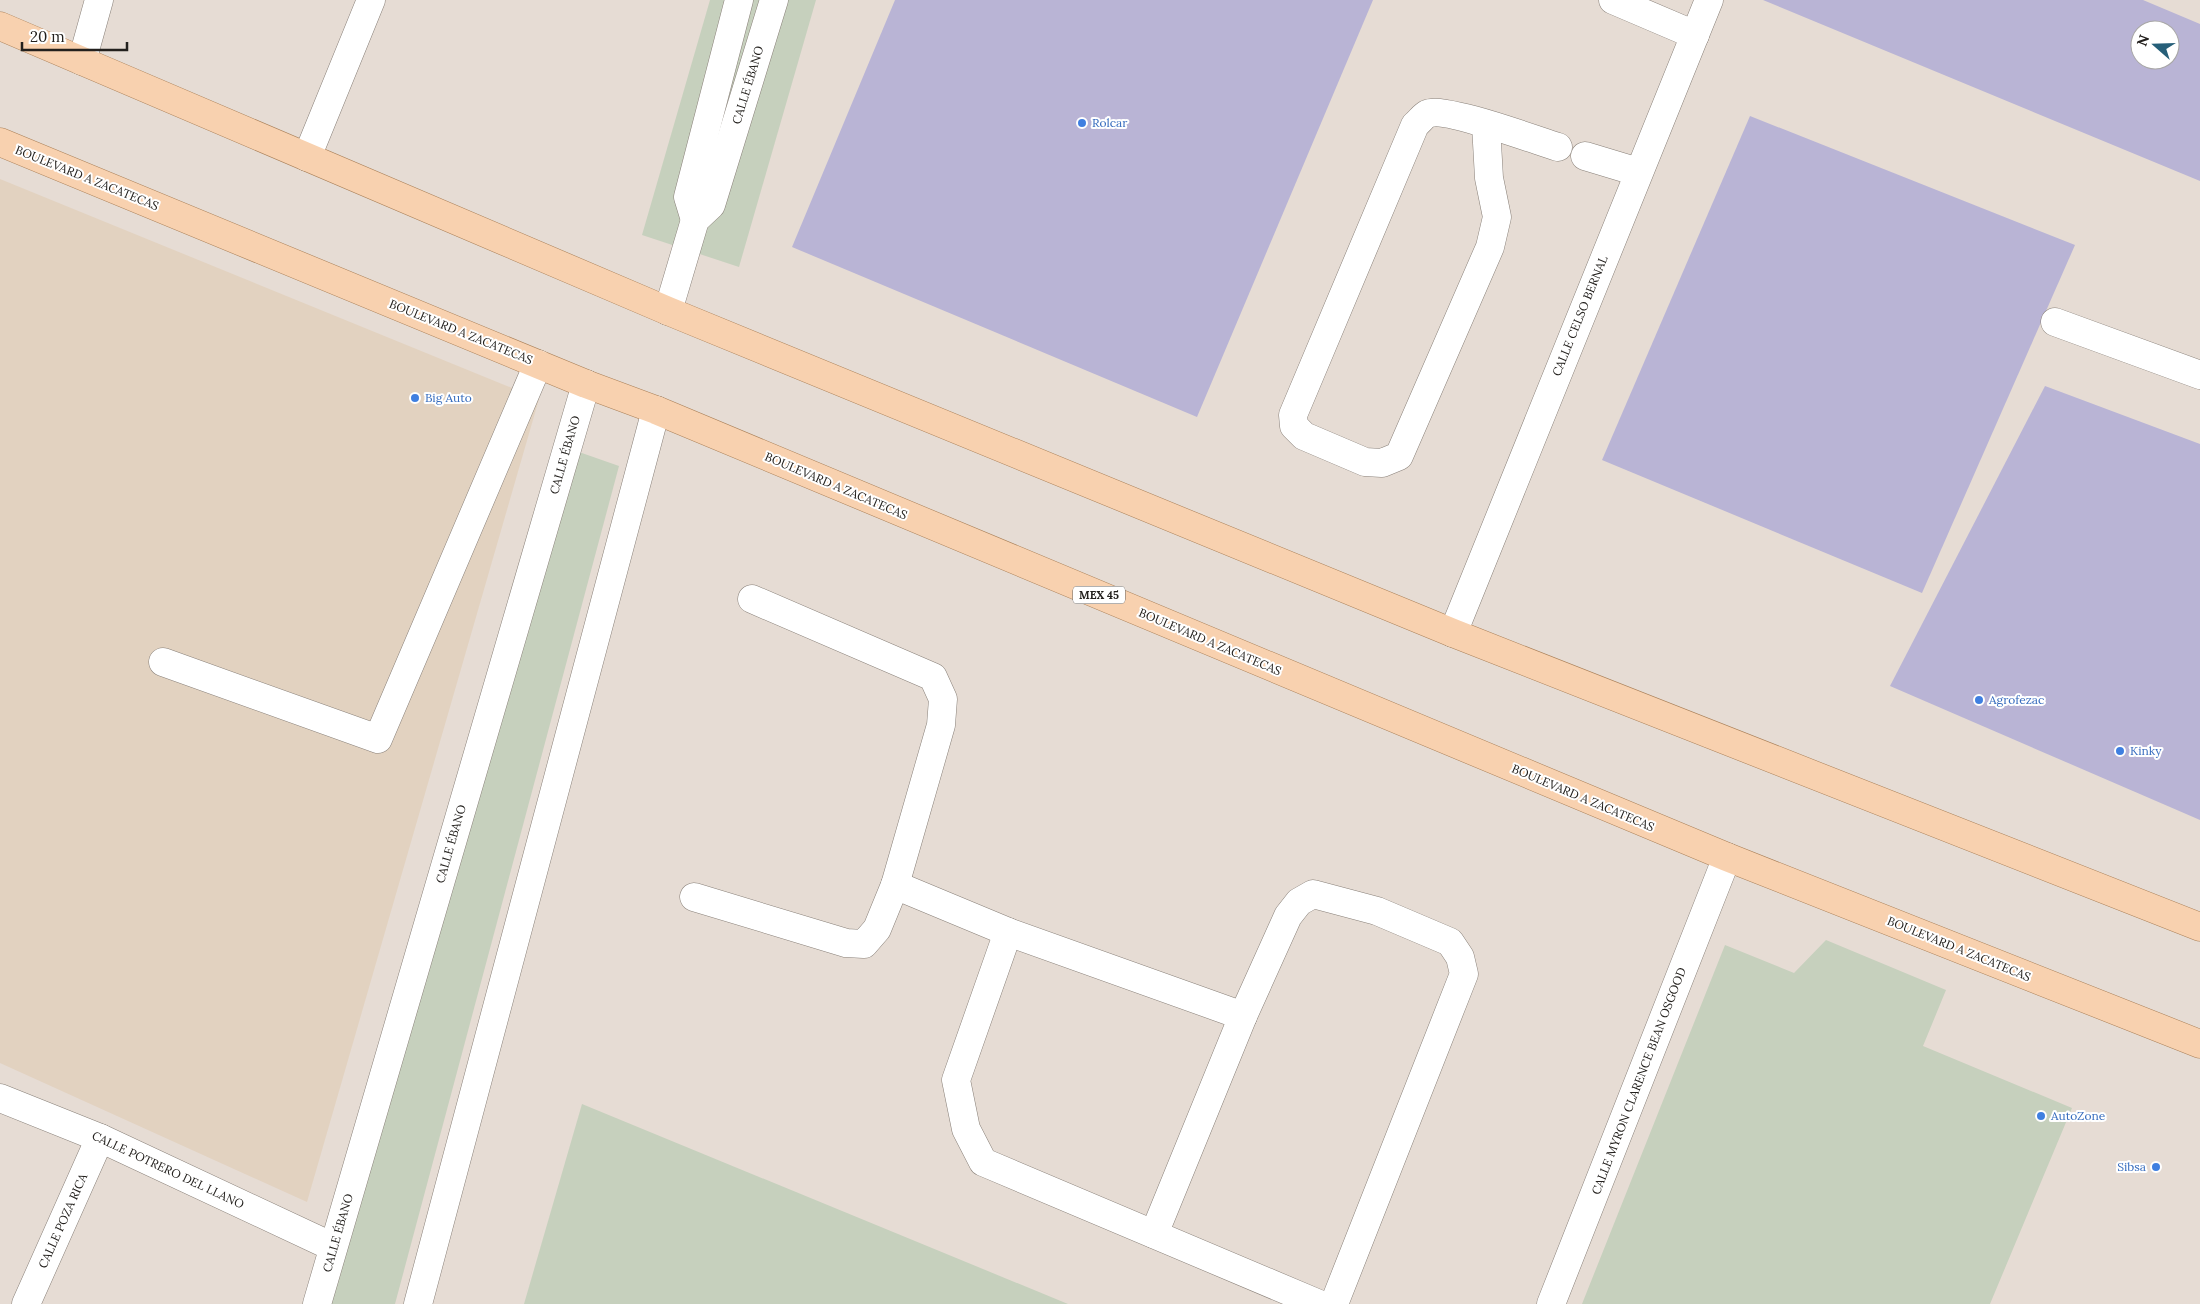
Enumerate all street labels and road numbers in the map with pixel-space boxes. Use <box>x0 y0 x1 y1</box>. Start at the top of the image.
street label: CALLE ÉBANO <box>729 44 767 126</box>
street label: BOULEVARD A ZACATECAS <box>13 142 161 213</box>
street label: CALLE CELSO BERNAL <box>1549 253 1611 378</box>
street label: BOULEVARD A ZACATECAS <box>387 296 535 367</box>
street label: CALLE ÉBANO <box>546 414 583 496</box>
street label: BOULEVARD A ZACATECAS <box>763 449 910 522</box>
road number: MEX 45 <box>1073 586 1125 604</box>
street label: BOULEVARD A ZACATECAS <box>1137 605 1284 678</box>
street label: BOULEVARD A ZACATECAS <box>1510 761 1657 834</box>
street label: CALLE ÉBANO <box>432 803 469 885</box>
street label: BOULEVARD A ZACATECAS <box>1885 913 2033 984</box>
street label: CALLE MYRON CLARENCE BEAN OSGOOD <box>1588 965 1689 1197</box>
street label: CALLE POTRERO DEL LLANO <box>90 1128 247 1212</box>
street label: CALLE POZA RICA <box>35 1171 90 1271</box>
street label: CALLE ÉBANO <box>319 1192 356 1274</box>

